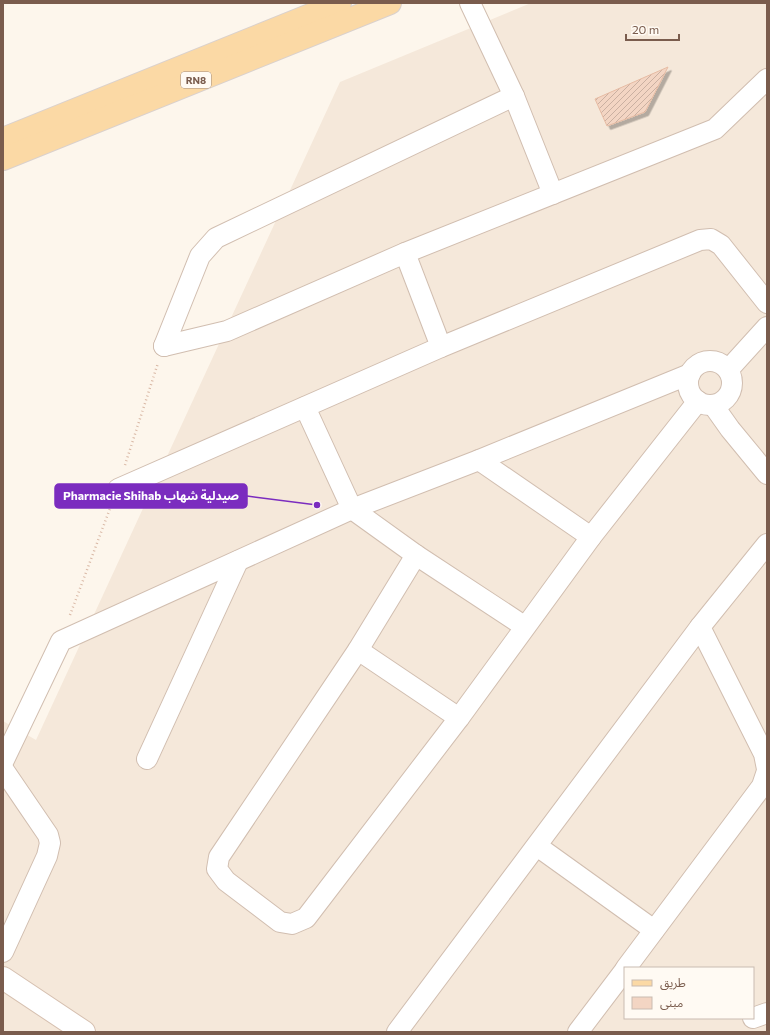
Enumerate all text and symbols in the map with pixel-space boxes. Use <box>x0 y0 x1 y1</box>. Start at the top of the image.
scale bar <box>626 16 679 42</box>
text: 20 m <box>632 22 659 36</box>
road number: RN8 <box>181 72 211 88</box>
callout: Pharmacie Shihab صيدلية شهاب <box>55 484 247 508</box>
text: Pharmacie Shihab صيدلية شهاب <box>63 488 239 503</box>
legend <box>624 967 754 1019</box>
text: طريق <box>660 975 686 991</box>
text: مبنى <box>660 995 683 1010</box>

